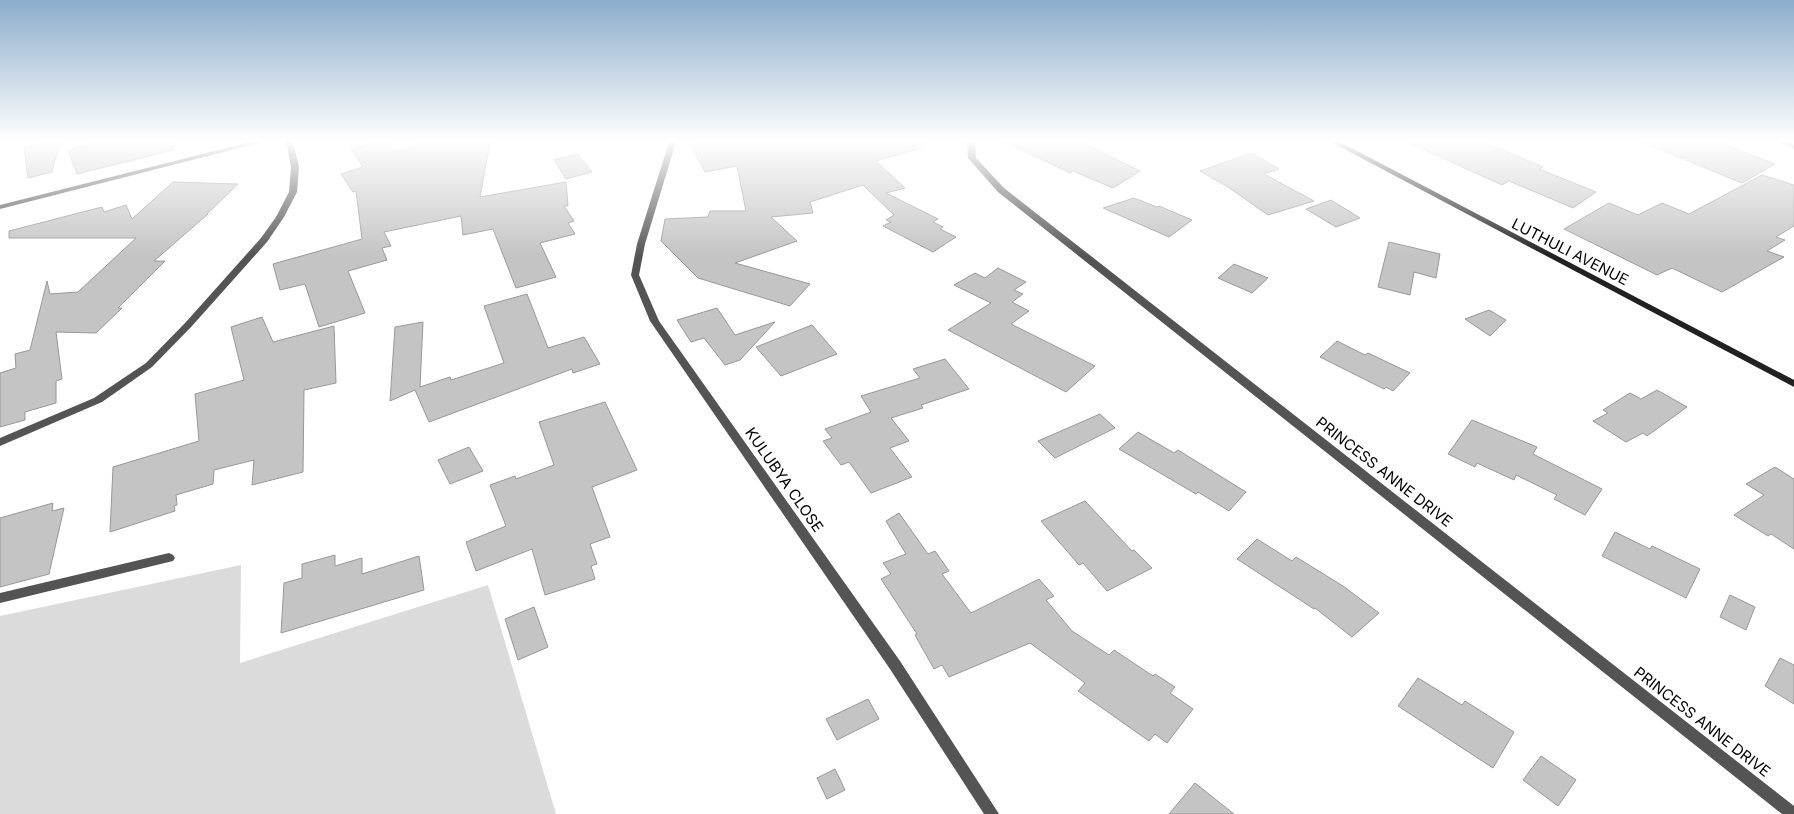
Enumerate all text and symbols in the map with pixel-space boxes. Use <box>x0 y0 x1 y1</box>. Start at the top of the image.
street label: LUTHULI AVENUE <box>1509 214 1632 289</box>
street label: PRINCESS ANNE DRIVE <box>1312 412 1456 531</box>
street label: KULUBYA CLOSE <box>741 424 828 536</box>
street label: PRINCESS ANNE DRIVE <box>1630 662 1774 781</box>

